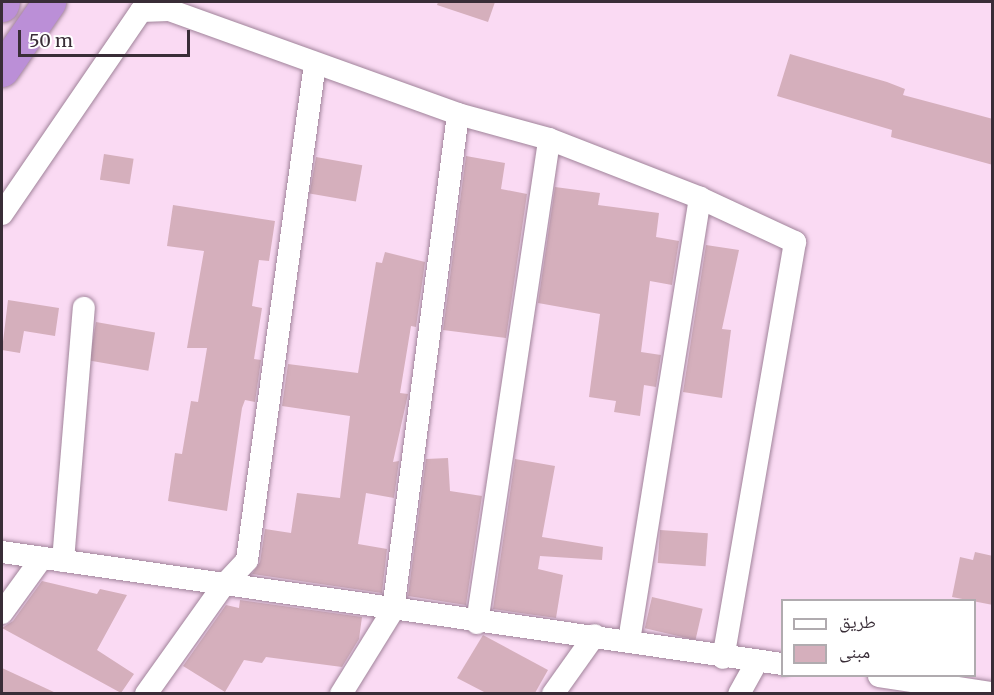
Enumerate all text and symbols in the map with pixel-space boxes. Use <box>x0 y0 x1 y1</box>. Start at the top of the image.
scale bar <box>21 18 194 56</box>
text: 50 m <box>29 29 73 52</box>
legend <box>781 599 976 677</box>
text: طريق <box>839 610 876 633</box>
text: مبنى <box>839 640 870 663</box>

